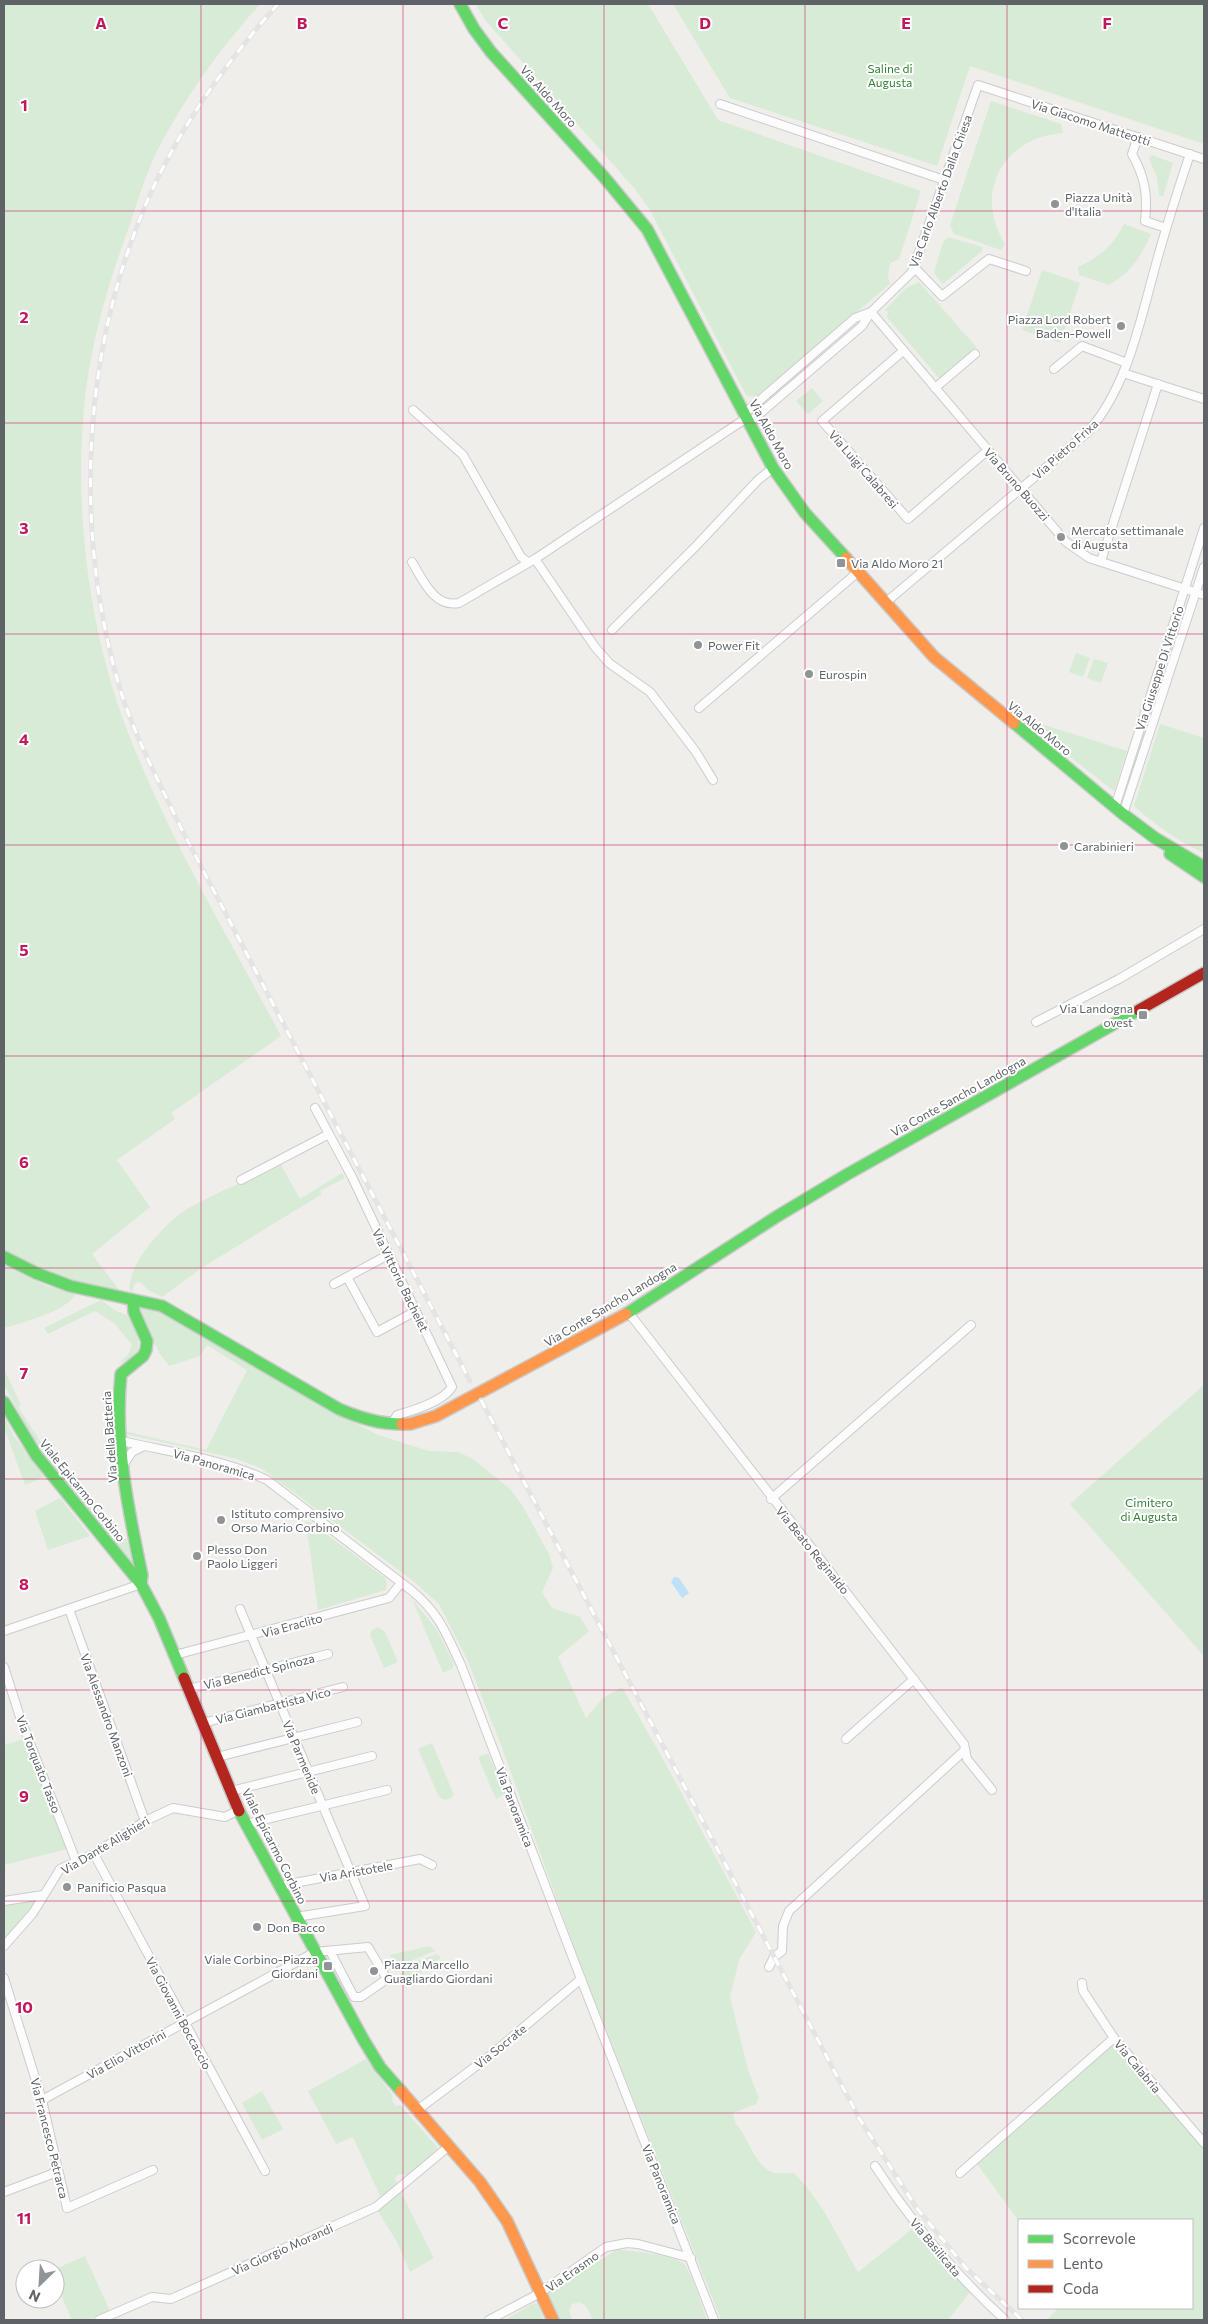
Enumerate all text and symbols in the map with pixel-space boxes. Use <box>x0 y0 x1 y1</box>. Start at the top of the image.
text: A <box>95 13 107 32</box>
text: B <box>297 13 308 32</box>
text: C <box>498 13 509 32</box>
text: D <box>699 13 711 32</box>
text: E <box>901 13 911 32</box>
text: F <box>1102 13 1112 32</box>
park label: Saline di Augusta <box>868 61 912 89</box>
street label: Via Aldo Moro <box>518 62 580 130</box>
text: 1 <box>20 95 28 114</box>
street label: Via Giacomo Matteotti <box>1029 96 1153 148</box>
street label: Via Carlo Alberto Dalla Chiesa <box>906 113 974 269</box>
place label: Piazza Unità d'Italia <box>1065 190 1132 218</box>
marker: Piazza Unità d'Italia <box>1049 198 1061 210</box>
text: 2 <box>19 307 29 326</box>
place label: Piazza Lord Robert Baden-Powell <box>1008 312 1111 340</box>
marker: Piazza Lord Robert Baden-Powell <box>1115 320 1127 332</box>
street label: Via Aldo Moro <box>747 396 797 472</box>
street label: Via Pietro Frixa <box>1029 416 1101 482</box>
street label: Via Luigi Calabresi <box>826 427 902 511</box>
street label: Via Bruno Buozzi <box>982 445 1052 523</box>
text: 3 <box>19 518 29 537</box>
place label: Mercato settimanale di Augusta <box>1071 523 1184 551</box>
marker: Mercato settimanale di Augusta <box>1055 531 1067 543</box>
place label: Via Aldo Moro 21 <box>851 556 943 570</box>
marker: Via Aldo Moro 21 <box>835 557 847 569</box>
street label: Via Giuseppe Di Vittorio <box>1132 604 1186 732</box>
place label: Power Fit <box>708 638 760 652</box>
marker: Power Fit <box>692 639 704 651</box>
place label: Eurospin <box>819 667 867 681</box>
marker: Eurospin <box>803 668 815 680</box>
street label: Via Aldo Moro <box>1005 698 1075 758</box>
text: 4 <box>19 729 29 748</box>
place label: Carabinieri <box>1074 839 1134 853</box>
marker: Carabinieri <box>1058 840 1070 852</box>
text: 5 <box>19 940 29 959</box>
place label: Via Landogna ovest <box>1059 1001 1133 1029</box>
marker: Via Landogna ovest <box>1137 1009 1149 1021</box>
street label: Via Conte Sancho Landogna <box>888 1053 1028 1139</box>
text: 6 <box>19 1152 29 1171</box>
street label: Via Vittorio Bachelet <box>370 1226 432 1334</box>
street label: Via Conte Sancho Landogna <box>541 1259 679 1349</box>
text: 7 <box>20 1363 29 1382</box>
street label: Via della Batteria <box>99 1391 119 1483</box>
street label: Viale Epicarmo Corbino <box>37 1436 129 1544</box>
street label: Via Panoramica <box>171 1446 257 1482</box>
park label: Cimitero di Augusta <box>1120 1495 1178 1523</box>
street label: Via Beato Reginaldo <box>773 1503 853 1597</box>
place label: Istituto comprensivo Orso Mario Corbino <box>231 1506 344 1534</box>
marker: Istituto comprensivo Orso Mario Corbino <box>215 1514 227 1526</box>
place label: Plesso Don Paolo Liggeri <box>207 1542 278 1570</box>
marker: Plesso Don Paolo Liggeri <box>191 1550 203 1562</box>
text: 8 <box>19 1574 29 1593</box>
street label: Via Eraclito <box>260 1610 324 1640</box>
street label: Via Benedict Spinoza <box>202 1650 316 1692</box>
street label: Via Alessandro Manzoni <box>78 1651 136 1779</box>
street label: Via Giambattista Vico <box>214 1684 332 1726</box>
street label: Via Torquato Tasso <box>14 1713 64 1815</box>
street label: Via Parmenide <box>280 1718 324 1796</box>
street label: Via Panoramica <box>493 1765 537 1849</box>
text: 9 <box>19 1786 29 1805</box>
street label: Viale Epicarmo Corbino <box>240 1786 310 1906</box>
street label: Via Dante Alighieri <box>58 1813 152 1877</box>
street label: Via Aristotele <box>318 1858 394 1884</box>
place label: Panificio Pasqua <box>77 1880 166 1894</box>
marker: Panificio Pasqua <box>61 1881 73 1893</box>
place label: Don Bacco <box>267 1920 325 1934</box>
marker: Don Bacco <box>251 1921 263 1933</box>
place label: Viale Corbino-Piazza Giordani <box>204 1952 318 1980</box>
street label: Via Giovanni Boccaccio <box>143 1954 215 2072</box>
place label: Piazza Marcello Guagliardo Giordani <box>384 1957 492 1985</box>
marker: Viale Corbino-Piazza Giordani <box>322 1960 334 1972</box>
marker: Piazza Marcello Guagliardo Giordani <box>368 1965 380 1977</box>
text: 10 <box>15 1997 33 2016</box>
street label: Via Socrate <box>471 2021 529 2071</box>
street label: Via Elio Vittorini <box>84 2026 168 2082</box>
street label: Via Calabria <box>1112 2037 1164 2095</box>
street label: Via Francesco Petrarca <box>28 2076 72 2200</box>
street label: Via Panoramica <box>640 2142 684 2226</box>
text: 11 <box>17 2208 31 2227</box>
street label: Via Basilicata <box>907 2215 965 2279</box>
legend <box>1018 2219 1193 2309</box>
street label: Via Giorgio Morandi <box>229 2220 335 2278</box>
text: Scorrevole <box>1063 2229 1136 2247</box>
street label: Via Erasmo <box>543 2248 601 2294</box>
text: Lento <box>1063 2254 1103 2272</box>
north arrow <box>15 2259 65 2309</box>
text: Coda <box>1063 2279 1099 2297</box>
text: N <box>26 2286 43 2306</box>

